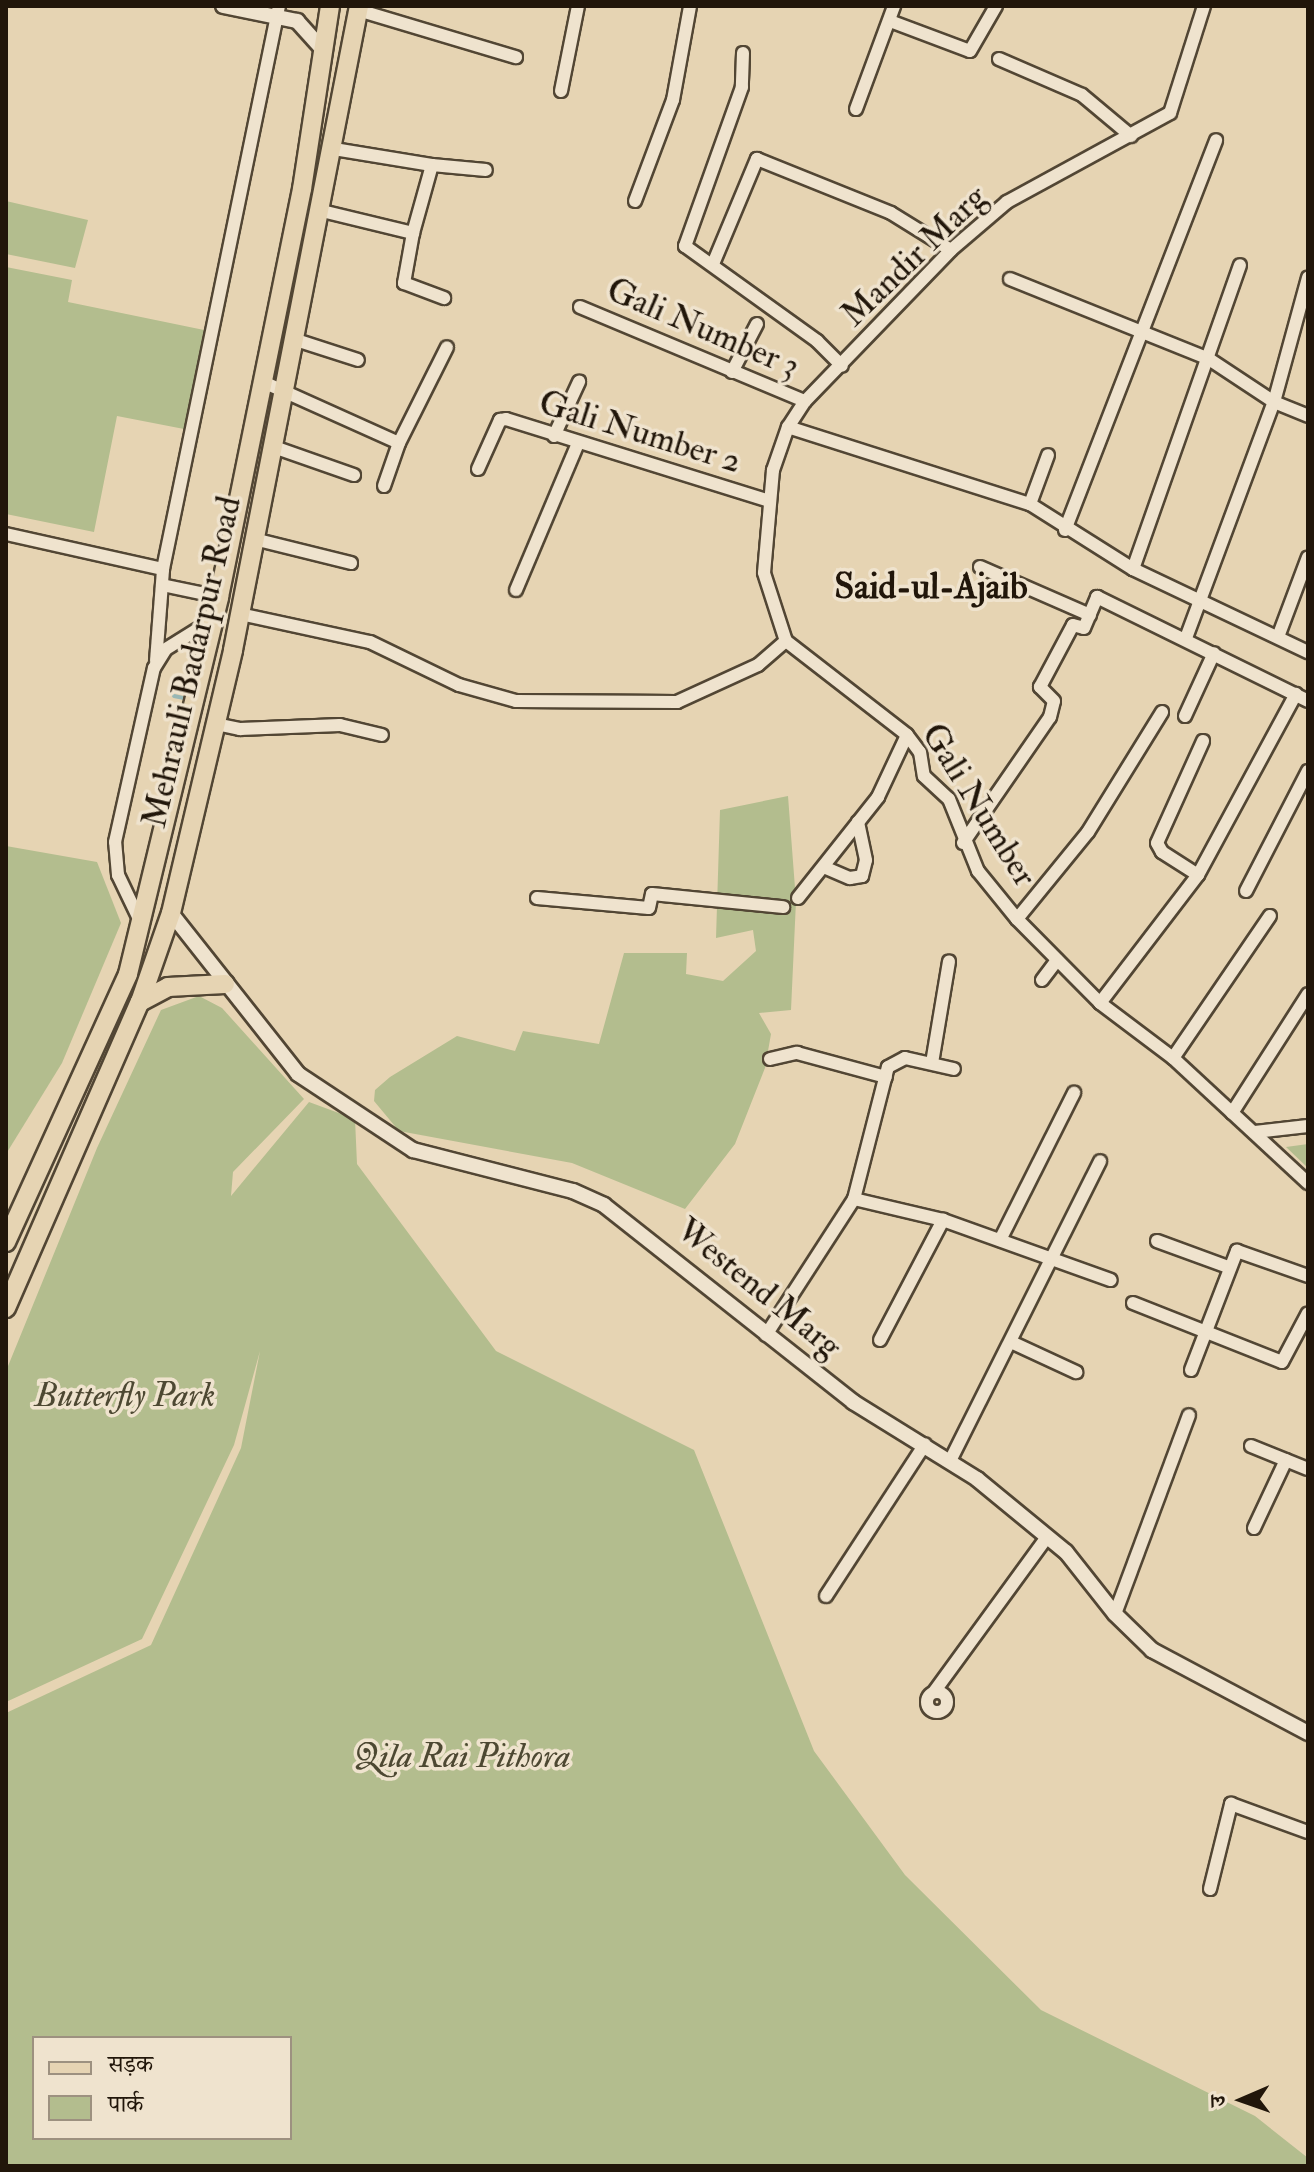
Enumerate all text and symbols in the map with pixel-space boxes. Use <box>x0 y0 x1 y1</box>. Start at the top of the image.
street label: Mandir Marg <box>833 177 995 335</box>
street label: Gali Number 3 <box>601 269 805 387</box>
street label: Gali Number 2 <box>534 382 746 482</box>
street label: Mehrauli Badarpur Road <box>134 492 250 832</box>
district label: Said-ul-Ajaib <box>834 565 1028 609</box>
street label: Gali Number <box>913 716 1045 894</box>
street label: Westend Marg <box>668 1209 850 1367</box>
park label: Butterfly Park <box>35 1376 215 1416</box>
park label: Qila Rai Pithora <box>353 1737 571 1777</box>
legend <box>32 2036 292 2140</box>
text: सड़क <box>108 2049 153 2080</box>
north arrow <box>1202 2060 1282 2140</box>
text: पार्क <box>108 2089 143 2120</box>
text: उ <box>1204 2095 1232 2107</box>

